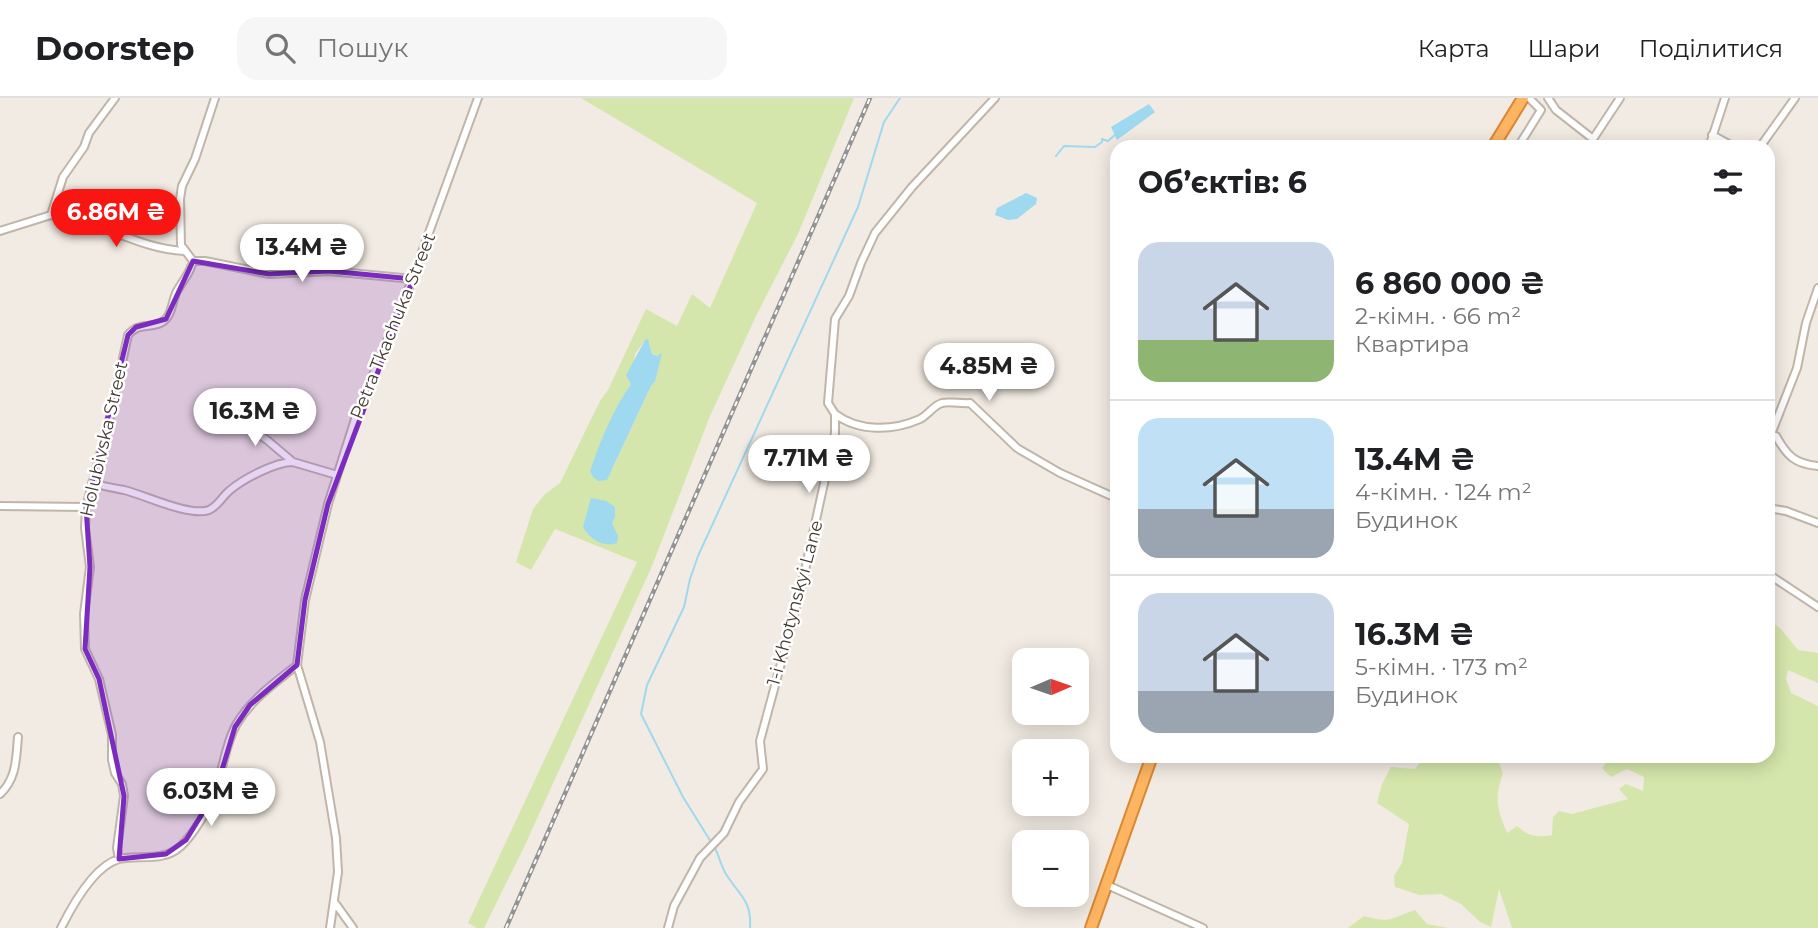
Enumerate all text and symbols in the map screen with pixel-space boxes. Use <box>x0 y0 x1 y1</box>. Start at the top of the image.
search box <box>237 17 727 80</box>
text: Doorstep <box>35 28 195 68</box>
icon: search <box>261 29 299 67</box>
text: Пошук <box>317 32 408 64</box>
text: Карта <box>1418 34 1489 63</box>
text: Шари <box>1527 34 1601 63</box>
text: Поділитися <box>1639 34 1783 63</box>
icon: filters <box>1709 163 1747 201</box>
text: Об’єктів: 6 <box>1138 164 1307 201</box>
pin: 6.86M ₴ <box>51 190 181 249</box>
text: 6.86M ₴ <box>67 198 165 226</box>
pin: 13.4M ₴ <box>237 225 367 284</box>
street label: Petra Tkachuka Street <box>346 230 440 422</box>
text: 13.4M ₴ <box>256 233 348 261</box>
text: 6 860 000 ₴ <box>1355 265 1545 302</box>
icon: home <box>1194 270 1278 354</box>
text: 2-кімн. · 66 m² <box>1355 302 1521 330</box>
text: Квартира <box>1355 330 1469 358</box>
pin: 4.85M ₴ <box>924 344 1054 403</box>
text: 4.85M ₴ <box>940 352 1038 380</box>
street label: Holubivska Street <box>75 359 133 519</box>
pin: 16.3M ₴ <box>190 388 320 448</box>
text: 16.3M ₴ <box>209 397 301 425</box>
pin: 7.71M ₴ <box>744 436 874 495</box>
text: 13.4M ₴ <box>1355 441 1475 478</box>
text: 7.71M ₴ <box>764 444 854 472</box>
icon: home <box>1194 446 1278 530</box>
text: 4-кімн. · 124 m² <box>1355 478 1532 506</box>
text: Будинок <box>1355 506 1458 534</box>
street label: 1-i Khotynskyi Lane <box>762 518 828 688</box>
text: 16.3M ₴ <box>1355 616 1474 653</box>
icon: home <box>1194 621 1278 705</box>
north arrow <box>1012 648 1088 724</box>
map controls <box>1012 648 1089 907</box>
text: 5-кімн. · 173 m² <box>1355 653 1528 681</box>
text: Будинок <box>1355 681 1458 709</box>
button: + <box>1012 739 1089 816</box>
pin: 6.03M ₴ <box>146 768 276 828</box>
text: 6.03M ₴ <box>162 777 260 805</box>
button: − <box>1012 830 1089 907</box>

